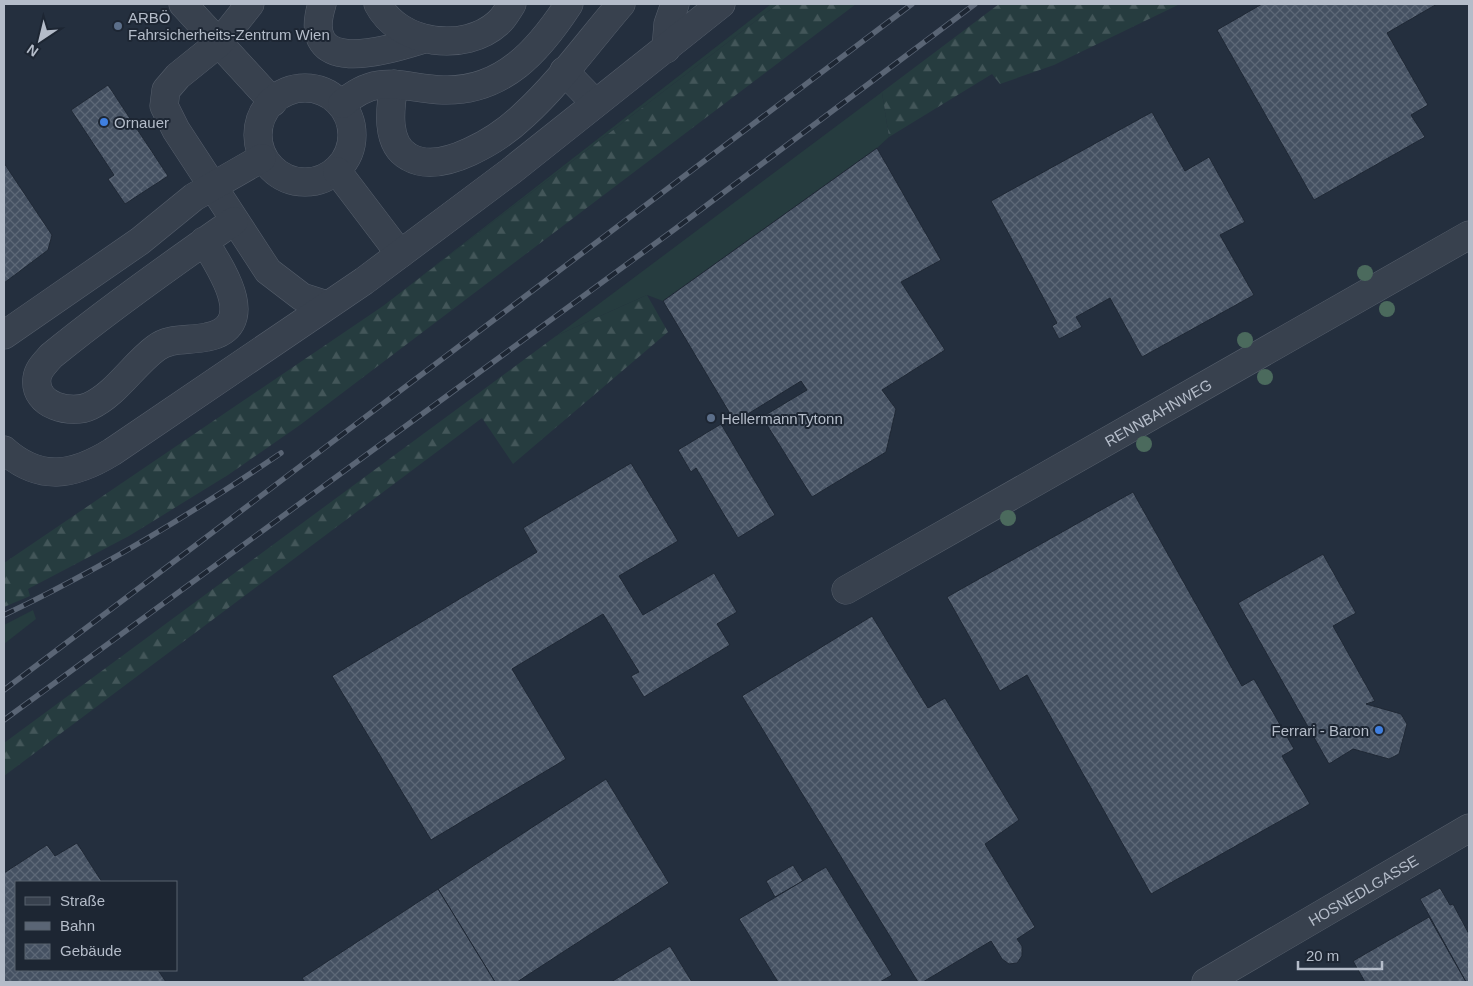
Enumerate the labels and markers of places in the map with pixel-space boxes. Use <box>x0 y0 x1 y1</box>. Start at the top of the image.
place label: ARBÖ Fahrsicherheits-Zentrum Wien <box>128 9 330 43</box>
marker: ARBÖ Fahrsicherheits-Zentrum Wien <box>112 20 124 32</box>
place label: Ornauer <box>114 114 169 131</box>
marker: Ornauer <box>98 116 110 128</box>
place label: HellermannTytonn <box>721 410 843 427</box>
marker: HellermannTytonn <box>705 412 717 424</box>
place label: Ferrari - Baron <box>1271 722 1369 739</box>
marker: Ferrari - Baron <box>1373 724 1385 736</box>

